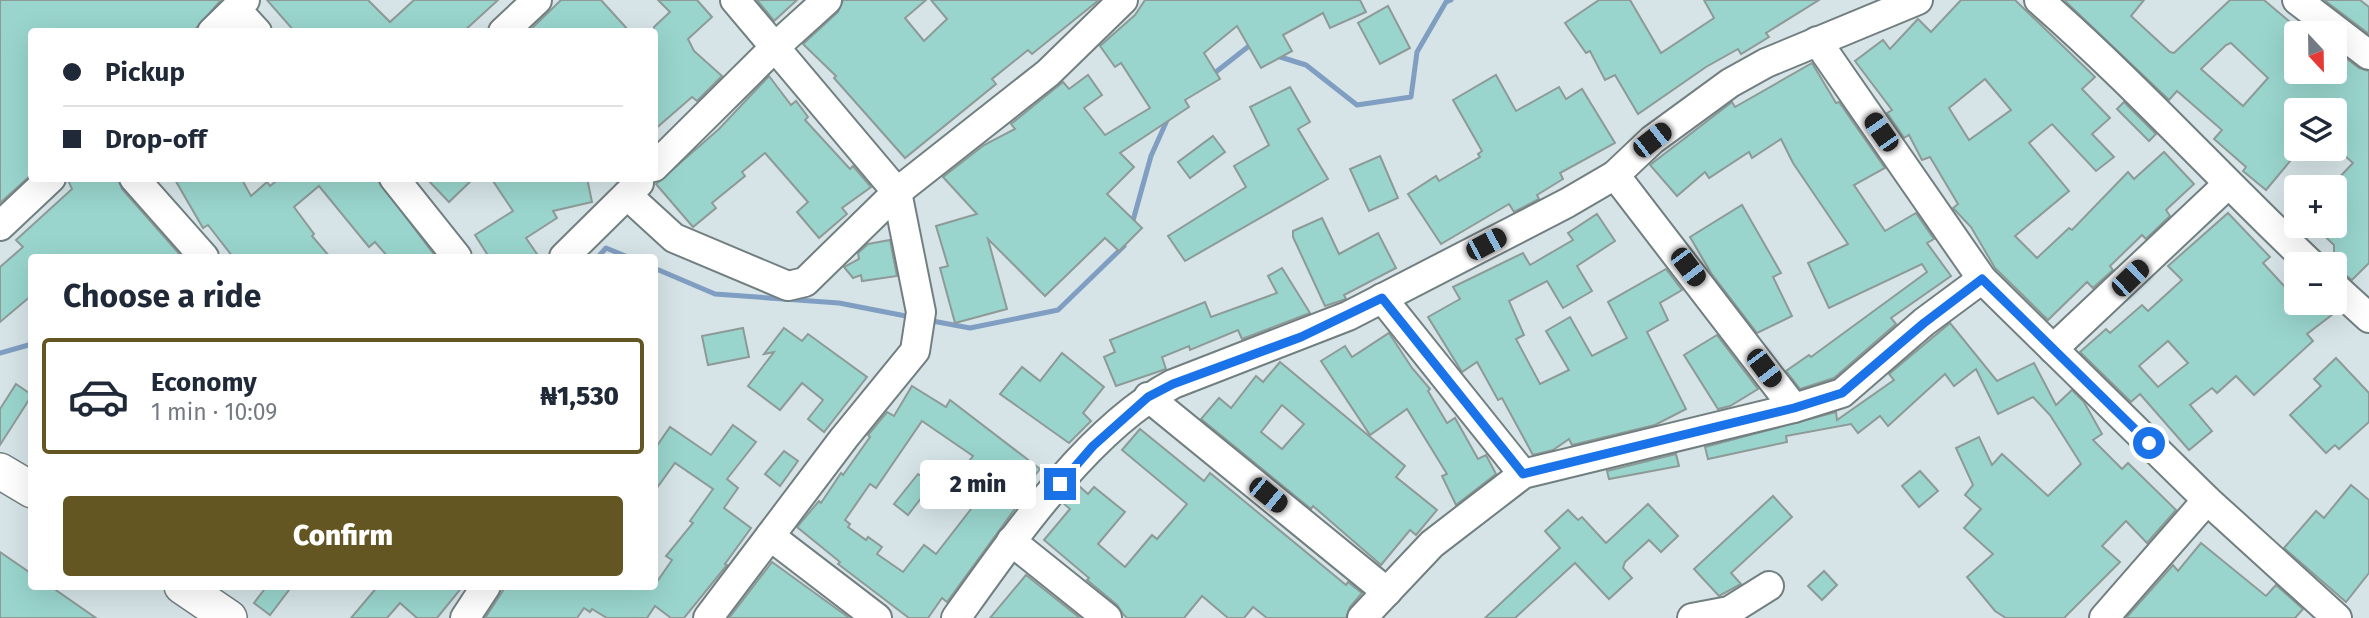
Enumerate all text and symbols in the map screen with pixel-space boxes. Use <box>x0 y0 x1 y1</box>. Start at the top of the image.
north arrow <box>2284 21 2347 84</box>
map controls <box>2284 21 2347 315</box>
text: Pickup <box>105 57 185 88</box>
button: layers <box>2284 98 2347 161</box>
car <box>1861 109 1902 155</box>
car <box>1629 119 1676 161</box>
text: Drop-off <box>105 124 207 155</box>
button: + <box>2284 175 2347 238</box>
car <box>1463 225 1510 263</box>
car <box>1667 244 1710 290</box>
button: − <box>2284 252 2347 315</box>
car <box>2108 256 2153 300</box>
text: Choose a ride <box>63 277 261 315</box>
car <box>1743 345 1786 391</box>
icon: car <box>67 365 130 428</box>
text: Economy <box>151 367 257 398</box>
text: ₦1,530 <box>540 381 619 412</box>
text: 1 min · 10:09 <box>151 398 277 426</box>
route start <box>2133 427 2165 459</box>
callout: 2 min <box>920 460 1036 508</box>
route end <box>1044 468 1076 500</box>
text: 2 min <box>950 470 1006 498</box>
car <box>1246 474 1291 516</box>
button: Confirm <box>63 496 623 576</box>

